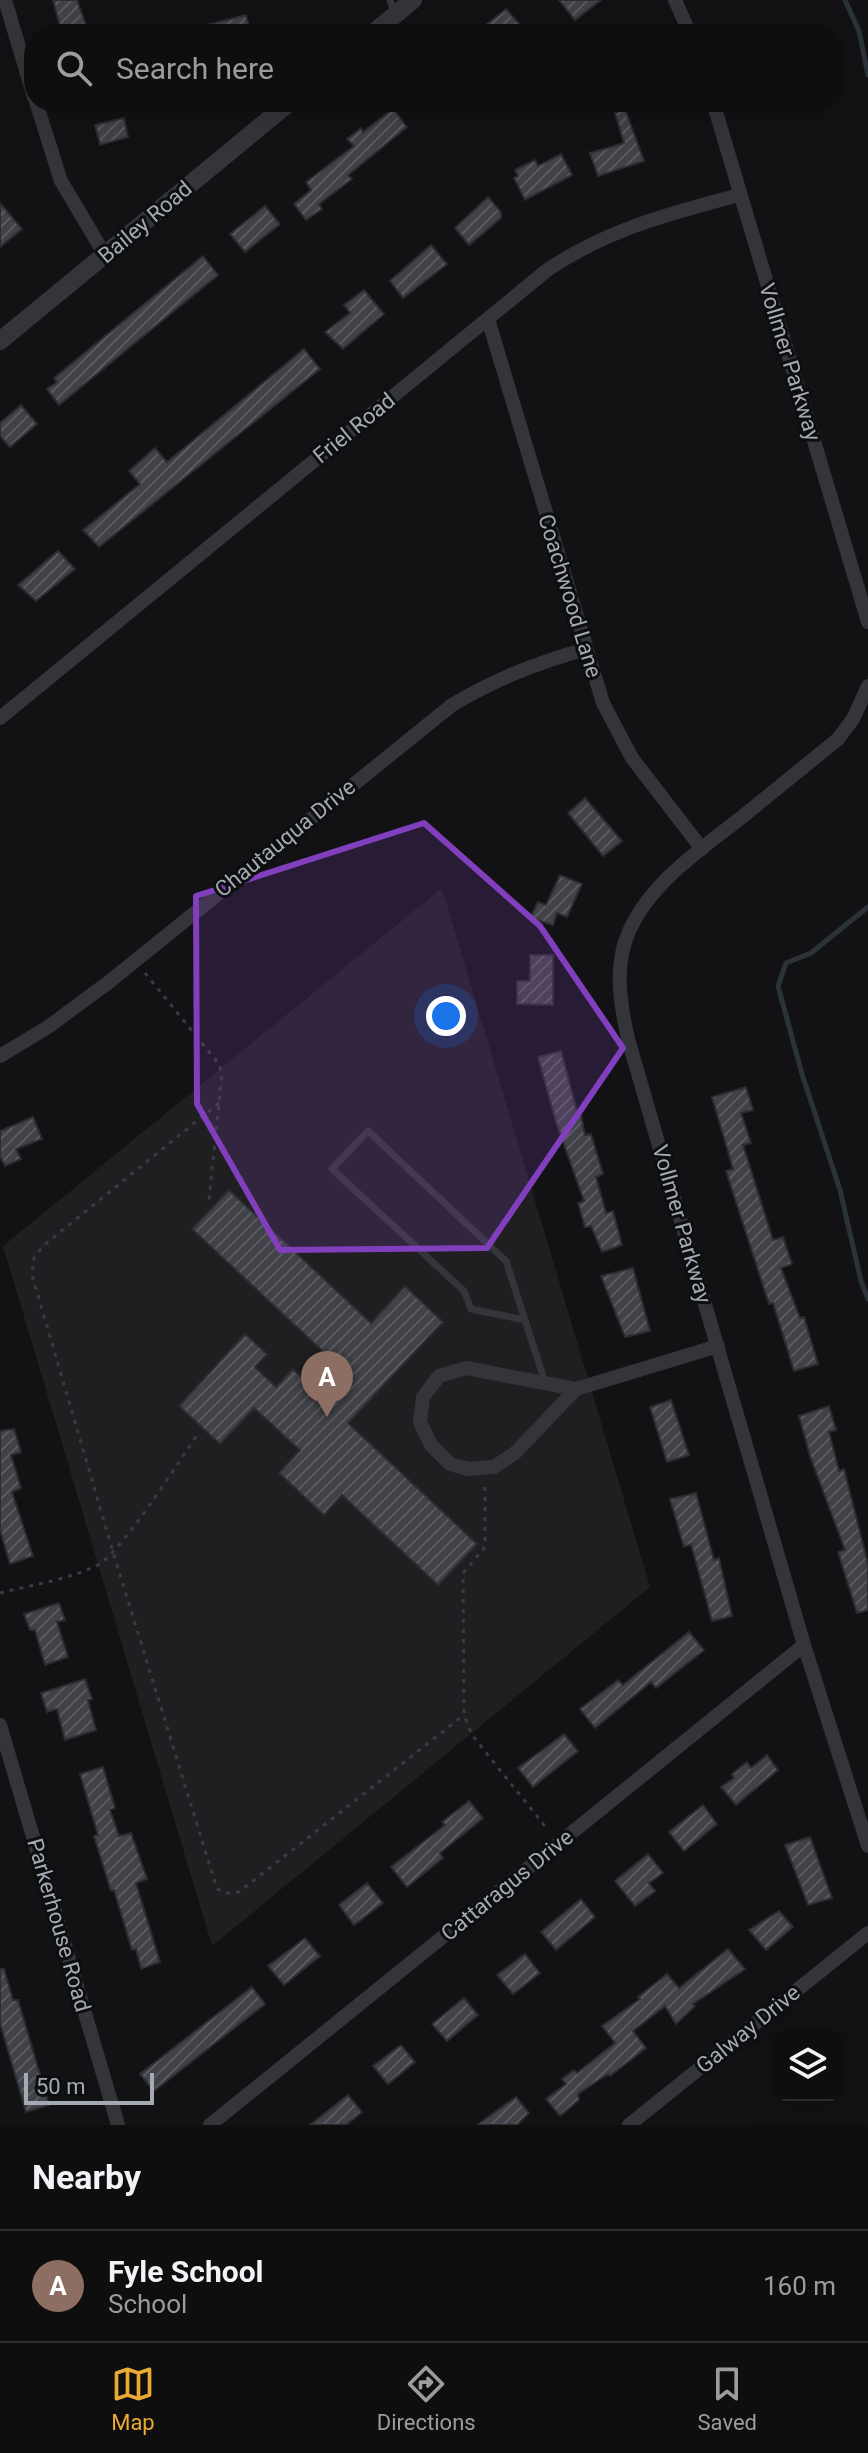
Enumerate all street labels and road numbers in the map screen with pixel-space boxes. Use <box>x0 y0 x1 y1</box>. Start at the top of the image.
street label: Bailey Road <box>93 176 197 268</box>
street label: Vollmer Parkway <box>754 280 826 444</box>
street label: Friel Road <box>308 388 400 468</box>
street label: Coachwood Lane <box>533 511 607 681</box>
street label: Chautauqua Drive <box>210 774 360 902</box>
street label: Vollmer Parkway <box>647 1142 717 1307</box>
street label: Cattaragus Drive <box>436 1824 578 1946</box>
street label: Parkerhouse Road <box>22 1836 96 2014</box>
street label: Galway Drive <box>691 1980 805 2078</box>

